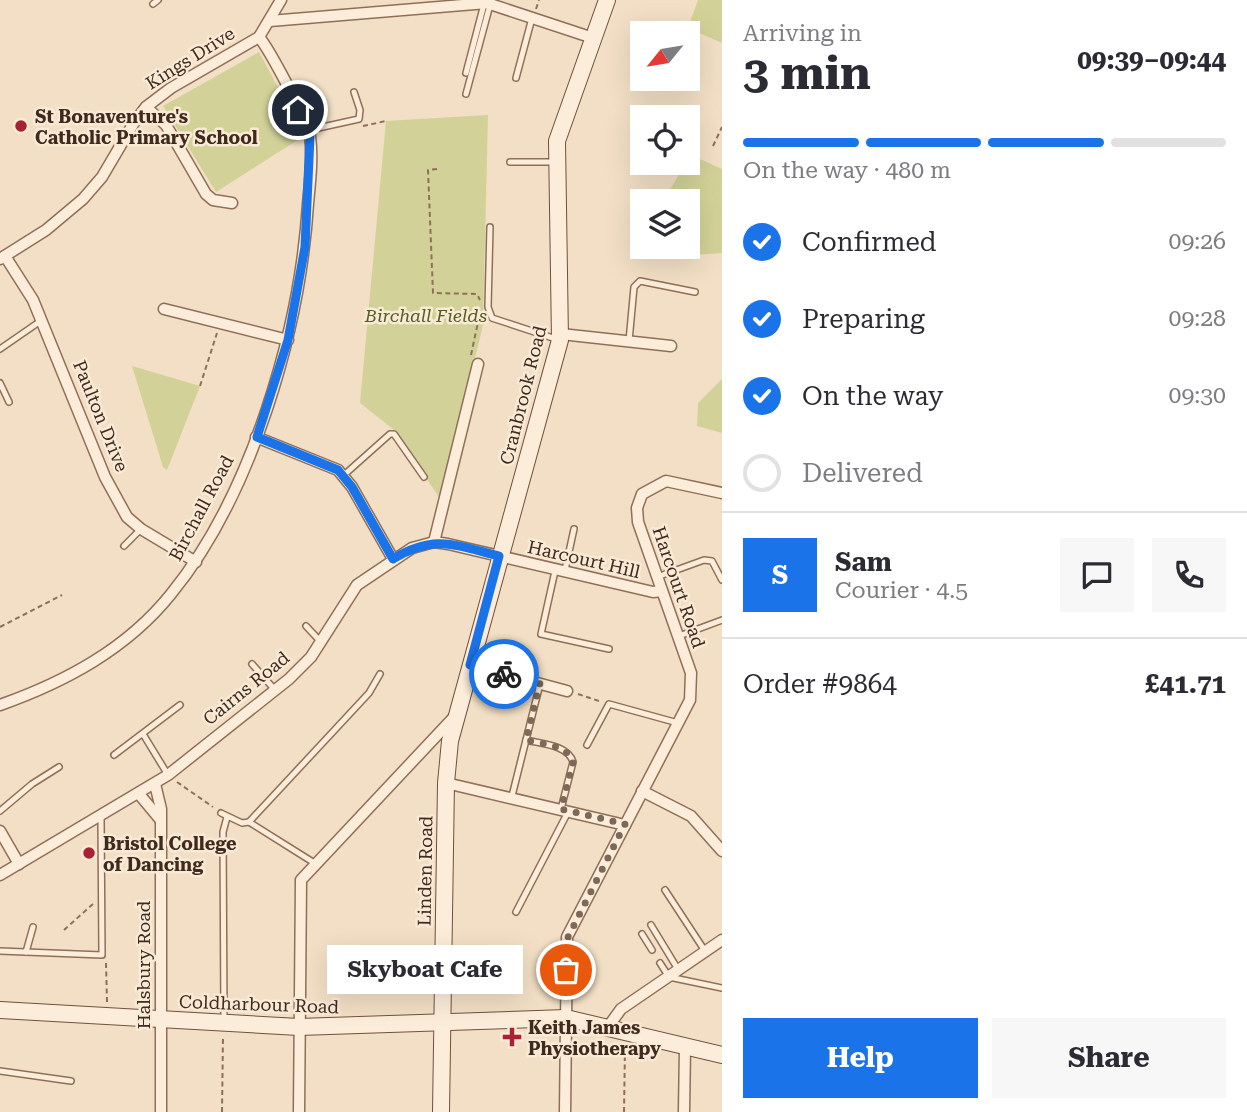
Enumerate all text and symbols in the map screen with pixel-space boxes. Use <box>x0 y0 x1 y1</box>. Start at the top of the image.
text: Arriving in <box>743 20 862 47</box>
north arrow <box>630 21 700 91</box>
map controls <box>630 21 700 259</box>
street label: Kings Drive <box>142 22 238 94</box>
text: 09:39–09:44 <box>1077 45 1226 75</box>
text: 3 min <box>743 46 871 100</box>
pin <box>268 80 328 140</box>
icon: home <box>279 91 317 129</box>
button: locate <box>630 105 700 175</box>
place label: St Bonaventure's Catholic Primary School <box>35 106 258 148</box>
marker: St Bonaventure's Catholic Primary School <box>13 118 29 134</box>
text: On the way · 480 m <box>743 157 951 184</box>
button: layers <box>630 189 700 259</box>
icon: check <box>743 223 781 261</box>
text: Confirmed <box>802 227 937 257</box>
text: 09:26 <box>1169 228 1226 255</box>
icon: check <box>743 300 781 338</box>
text: Preparing <box>802 304 925 334</box>
park label: Birchall Fields <box>364 305 487 326</box>
text: 09:28 <box>1169 305 1226 332</box>
street label: Cranbrook Road <box>496 323 551 467</box>
street label: Paulton Drive <box>69 357 133 475</box>
icon: check <box>743 377 781 415</box>
text: On the way <box>802 381 943 411</box>
text: 09:30 <box>1169 382 1226 409</box>
street label: Birchall Road <box>164 451 238 564</box>
text: Delivered <box>802 458 923 488</box>
street label: Harcourt Road <box>648 523 710 651</box>
street label: Harcourt Hill <box>526 536 643 582</box>
button: chat <box>1060 538 1134 612</box>
button: phone <box>1152 538 1226 612</box>
text: Sam <box>835 547 892 577</box>
text: S <box>772 560 788 590</box>
text: Courier · 4.5 <box>835 577 968 604</box>
courier <box>469 639 539 709</box>
street label: Cairns Road <box>199 647 294 729</box>
icon: bike <box>485 655 523 693</box>
text: Order #9864 <box>743 669 897 699</box>
text: £41.71 <box>1145 669 1226 699</box>
street label: Linden Road <box>414 815 436 926</box>
place label: Bristol College of Dancing <box>103 833 237 875</box>
marker: Bristol College of Dancing <box>81 845 97 861</box>
street label: Halsbury Road <box>133 900 154 1029</box>
pin <box>536 940 596 1000</box>
callout: Skyboat Cafe <box>328 946 524 995</box>
icon: bag <box>547 951 585 989</box>
text: Skyboat Cafe <box>347 956 503 983</box>
street label: Coldharbour Road <box>179 991 340 1017</box>
place label: Keith James Physiotherapy <box>528 1017 661 1059</box>
button: Help <box>743 1018 978 1098</box>
button: Share <box>992 1018 1226 1098</box>
marker: Keith James Physiotherapy <box>502 1027 522 1047</box>

